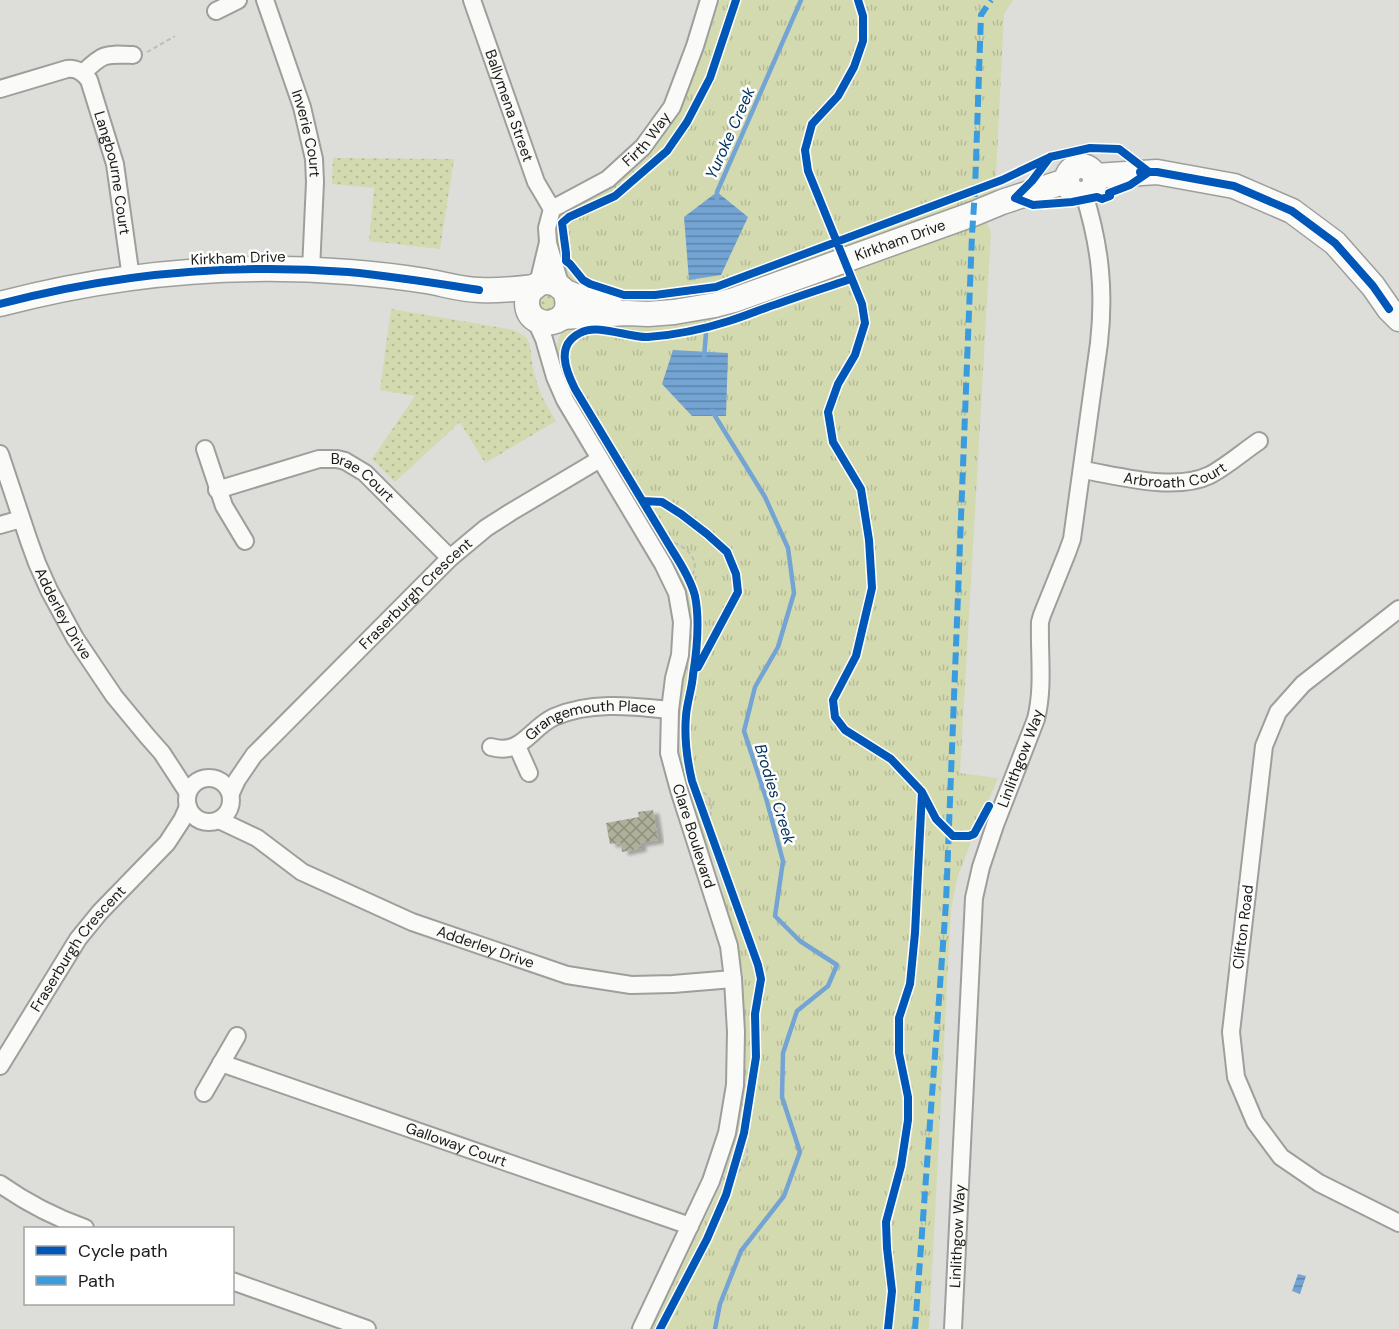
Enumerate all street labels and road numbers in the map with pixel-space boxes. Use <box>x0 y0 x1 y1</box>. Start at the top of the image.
street label: Ballymena Street <box>480 47 538 165</box>
street label: Inverie Court <box>287 87 325 178</box>
street label: Firth Way <box>618 107 676 171</box>
street label: Langbourne Court <box>89 109 135 236</box>
street label: Kirkham Drive <box>852 215 948 266</box>
street label: Kirkham Drive <box>190 246 286 270</box>
street label: Brae Court <box>331 449 399 507</box>
street label: Arbroath Court <box>1122 457 1231 493</box>
street label: Fraserburgh Crescent <box>355 533 477 654</box>
street label: Adderley Drive <box>30 564 97 663</box>
street label: Grangemouth Place <box>520 696 657 745</box>
street label: Linlithgow Way <box>993 707 1048 810</box>
street label: Clare Boulevard <box>668 782 720 891</box>
street label: Fraserburgh Crescent <box>26 881 130 1016</box>
street label: Clifton Road <box>1228 884 1258 970</box>
street label: Adderley Drive <box>434 921 537 973</box>
street label: Galloway Court <box>403 1118 510 1172</box>
street label: Linlithgow Way <box>945 1183 970 1288</box>

